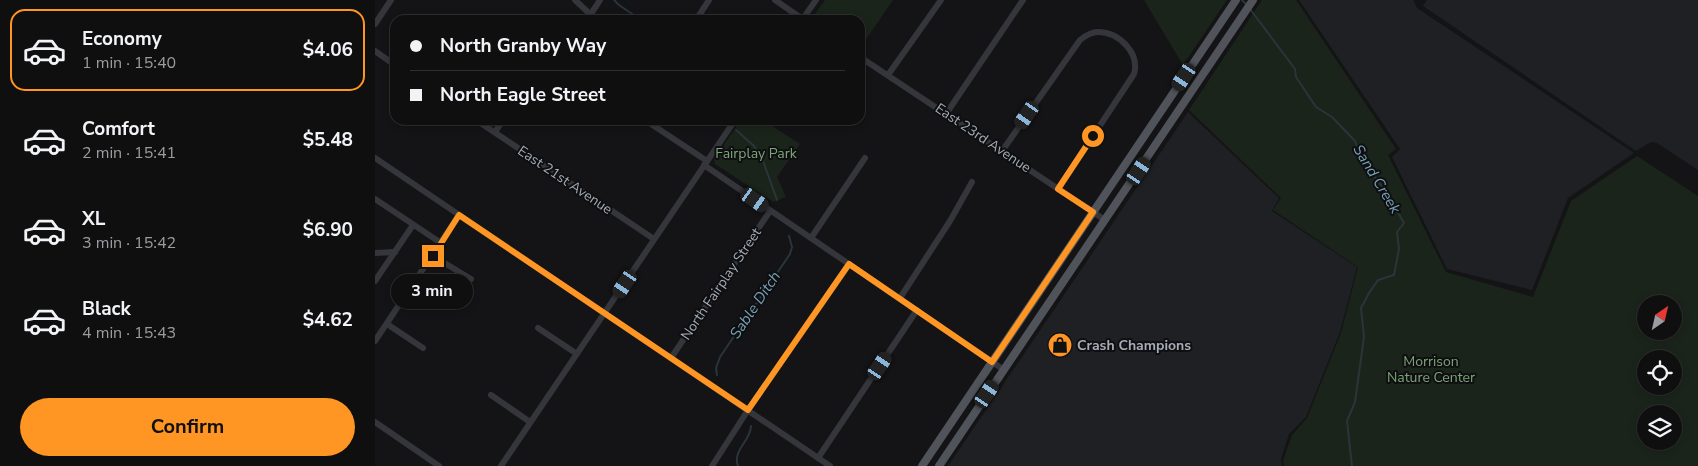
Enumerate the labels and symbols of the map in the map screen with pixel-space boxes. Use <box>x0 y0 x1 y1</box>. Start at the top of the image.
car <box>1169 60 1198 94</box>
car <box>1012 98 1041 132</box>
street label: East 23rd Avenue <box>931 99 1035 177</box>
route start <box>1082 125 1104 147</box>
street label: East 21st Avenue <box>514 141 616 219</box>
water label: Sand Creek <box>1349 141 1406 218</box>
park label: Fairplay Park <box>715 144 798 163</box>
car <box>1124 154 1153 188</box>
car <box>738 185 771 215</box>
street label: North Fairplay Street <box>676 224 766 344</box>
route end <box>422 245 444 267</box>
car <box>610 267 639 301</box>
water label: Sable Ditch <box>725 267 785 343</box>
callout: 3 min <box>392 274 474 308</box>
north arrow <box>1637 295 1683 340</box>
shop icon: Crash Champions <box>1047 332 1073 358</box>
place label: Crash Champions <box>1077 336 1191 355</box>
car <box>865 349 894 383</box>
park label: Morrison Nature Center <box>1387 352 1475 387</box>
car <box>972 377 1001 411</box>

